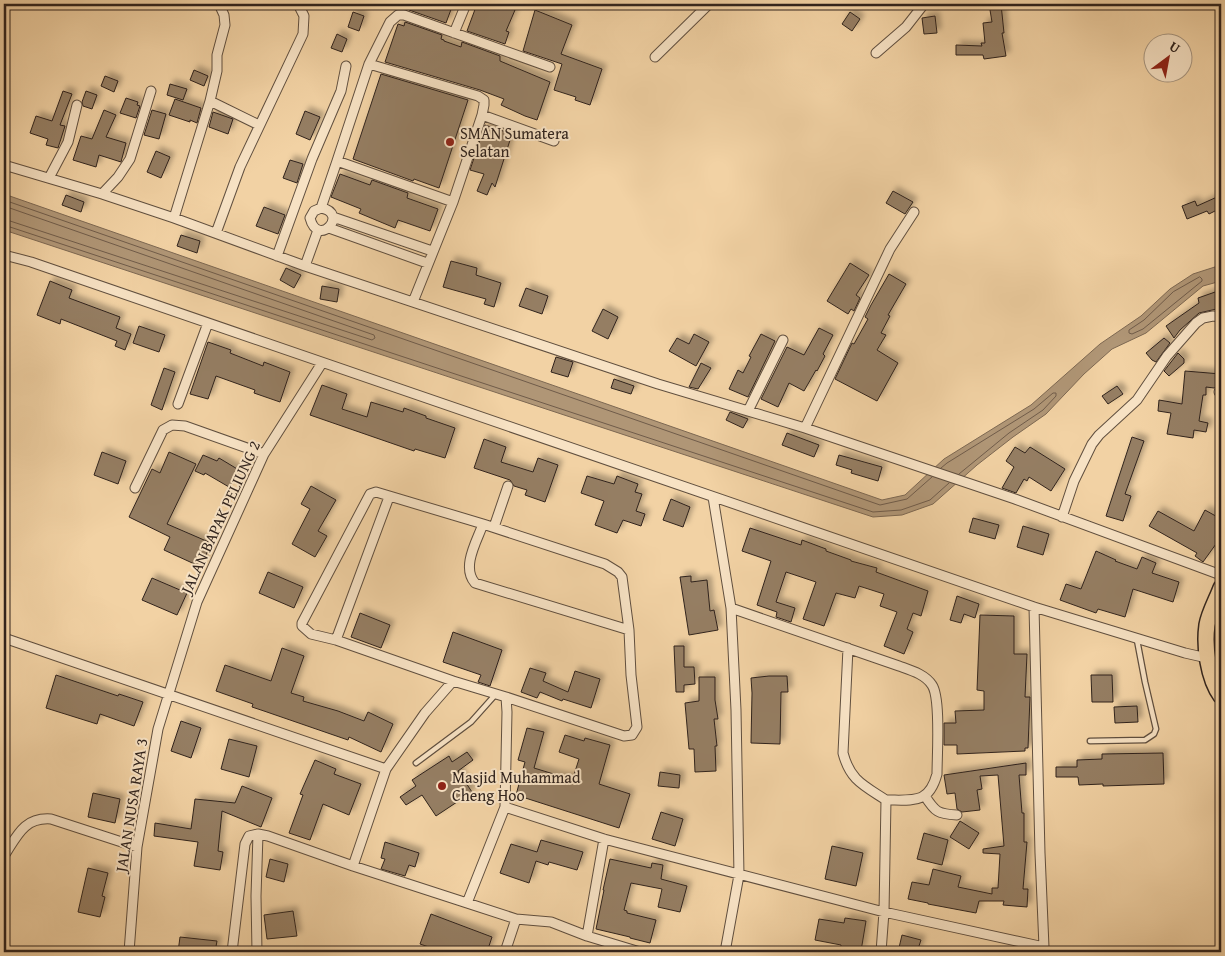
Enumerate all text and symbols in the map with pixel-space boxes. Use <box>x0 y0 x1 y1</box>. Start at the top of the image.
north arrow <box>1142 32 1192 82</box>
text: U <box>1166 36 1185 58</box>
place label: SMAN Sumatera Selatan <box>460 121 569 163</box>
marker: SMAN Sumatera Selatan <box>444 136 456 148</box>
street label: JALAN BAPAK PELIUNG 2 <box>173 437 266 599</box>
street label: JALAN NUSA RAYA 3 <box>108 736 153 876</box>
place label: Masjid Muhammad Cheng Hoo <box>452 765 581 807</box>
marker: Masjid Muhammad Cheng Hoo <box>436 780 448 792</box>

